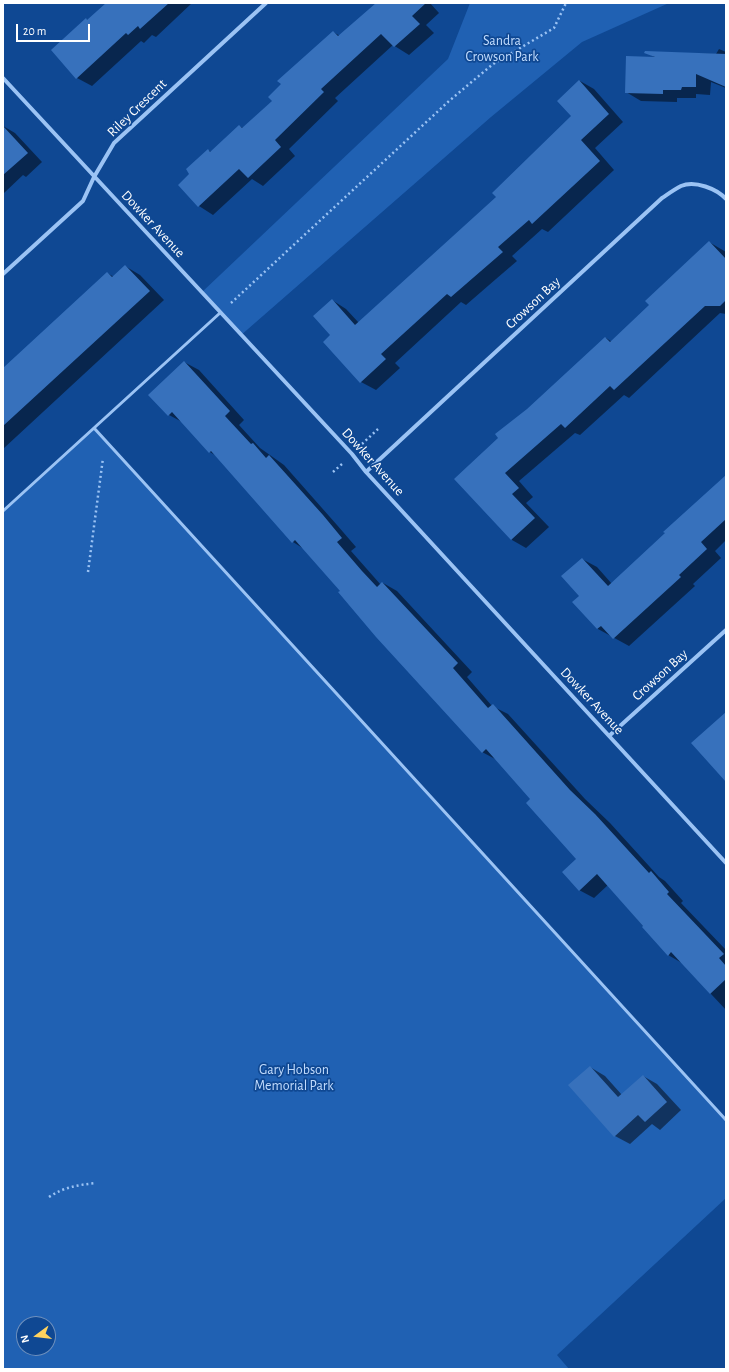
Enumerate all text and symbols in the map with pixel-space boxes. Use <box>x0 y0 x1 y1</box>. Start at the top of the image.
scale bar <box>18 16 92 42</box>
text: 20 m <box>23 25 46 37</box>
park label: Sandra Crowson Park <box>465 33 539 66</box>
street label: Riley Crescent <box>104 76 170 140</box>
street label: Dowker Avenue <box>118 187 188 261</box>
street label: Crowson Bay <box>502 273 564 333</box>
street label: Dowker Avenue <box>338 425 408 499</box>
street label: Crowson Bay <box>629 646 691 704</box>
street label: Dowker Avenue <box>557 664 627 738</box>
park label: Gary Hobson Memorial Park <box>254 1062 334 1094</box>
north arrow <box>16 1316 56 1356</box>
text: N <box>19 1334 31 1344</box>

